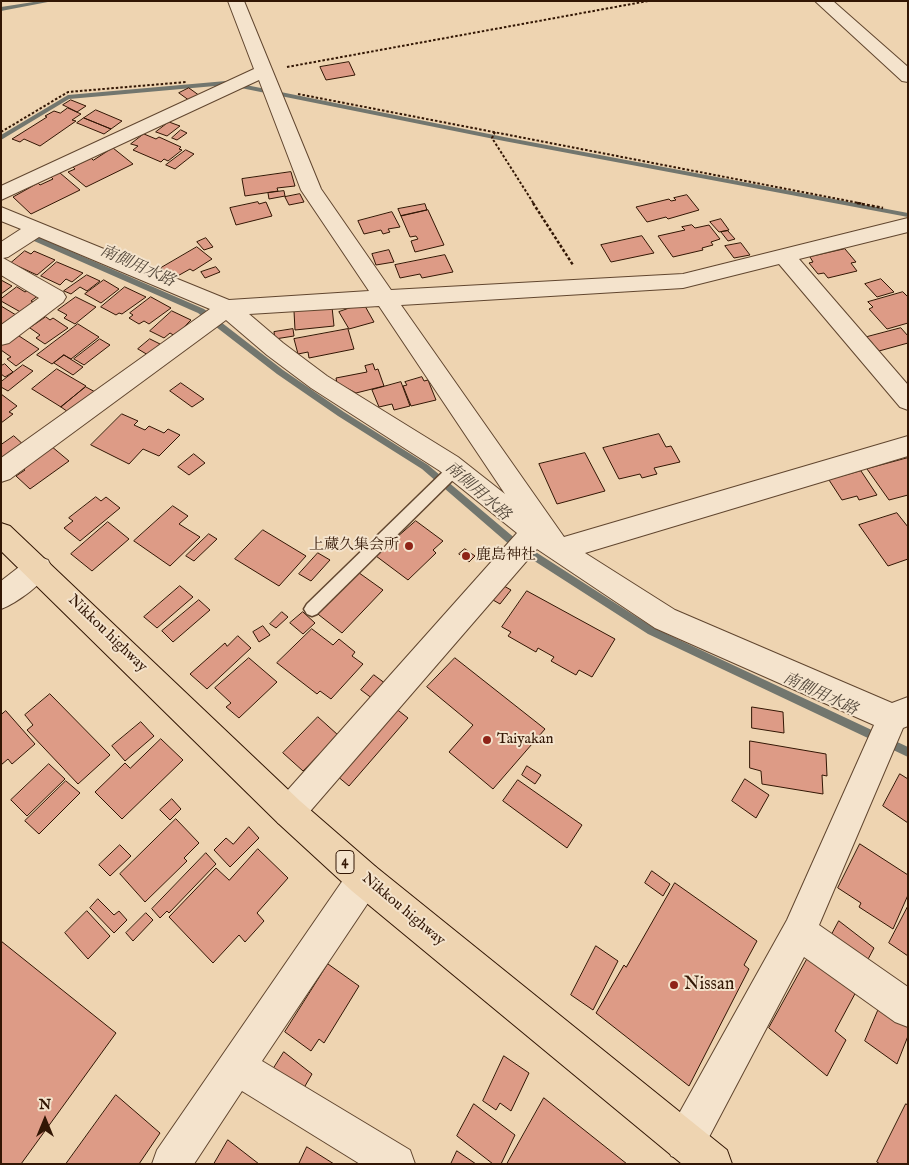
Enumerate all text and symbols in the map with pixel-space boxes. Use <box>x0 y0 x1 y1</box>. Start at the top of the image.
water label: 南側用水路 <box>97 242 177 292</box>
water label: 南側用水路 <box>441 459 513 525</box>
place label: 上蔵久集会所 <box>309 537 399 555</box>
marker: 上蔵久集会所 <box>403 540 415 552</box>
place label: 鹿島神社 <box>476 547 536 565</box>
marker: 鹿島神社 <box>460 550 472 562</box>
street label: Nikkou highway <box>64 592 150 676</box>
water label: 南側用水路 <box>780 669 860 721</box>
place label: Taiyakan <box>497 731 553 749</box>
marker: Taiyakan <box>481 734 493 746</box>
road number: 4 <box>336 850 354 874</box>
street label: Nikkou highway <box>358 870 448 950</box>
place label: Nissan <box>684 974 734 996</box>
marker: Nissan <box>668 979 680 991</box>
north arrow <box>20 1095 70 1145</box>
text: N <box>39 1096 51 1114</box>

